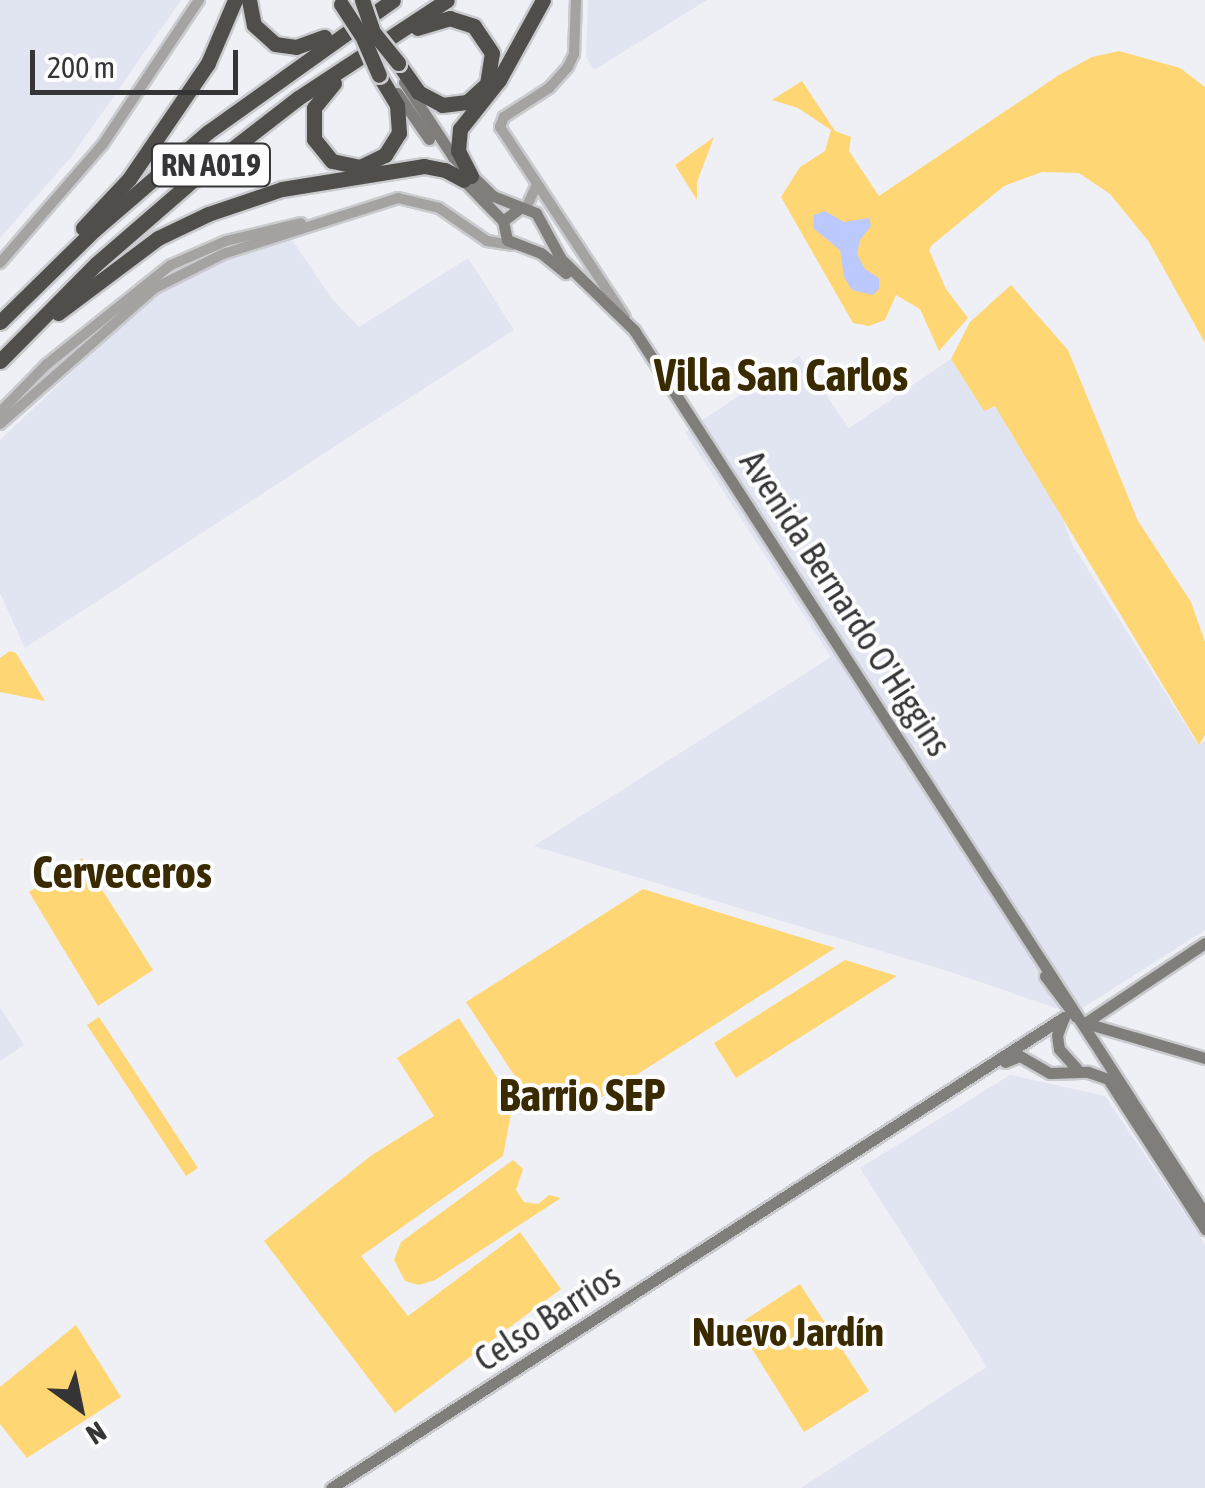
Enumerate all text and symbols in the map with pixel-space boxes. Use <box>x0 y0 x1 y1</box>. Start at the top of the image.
scale bar <box>35 30 242 92</box>
text: 200 m <box>47 50 115 84</box>
road number: RN A019 <box>148 138 274 192</box>
district label: Villa San Carlos <box>654 349 908 403</box>
street label: Avenida Bernardo O'Higgins <box>732 443 960 763</box>
district label: Cerveceros <box>32 846 212 900</box>
district label: Barrio SEP <box>499 1069 665 1123</box>
street label: Celso Barrios <box>466 1254 628 1380</box>
district label: Nuevo Jardín <box>692 1308 884 1356</box>
north arrow <box>30 1358 130 1458</box>
text: N <box>81 1415 112 1451</box>

